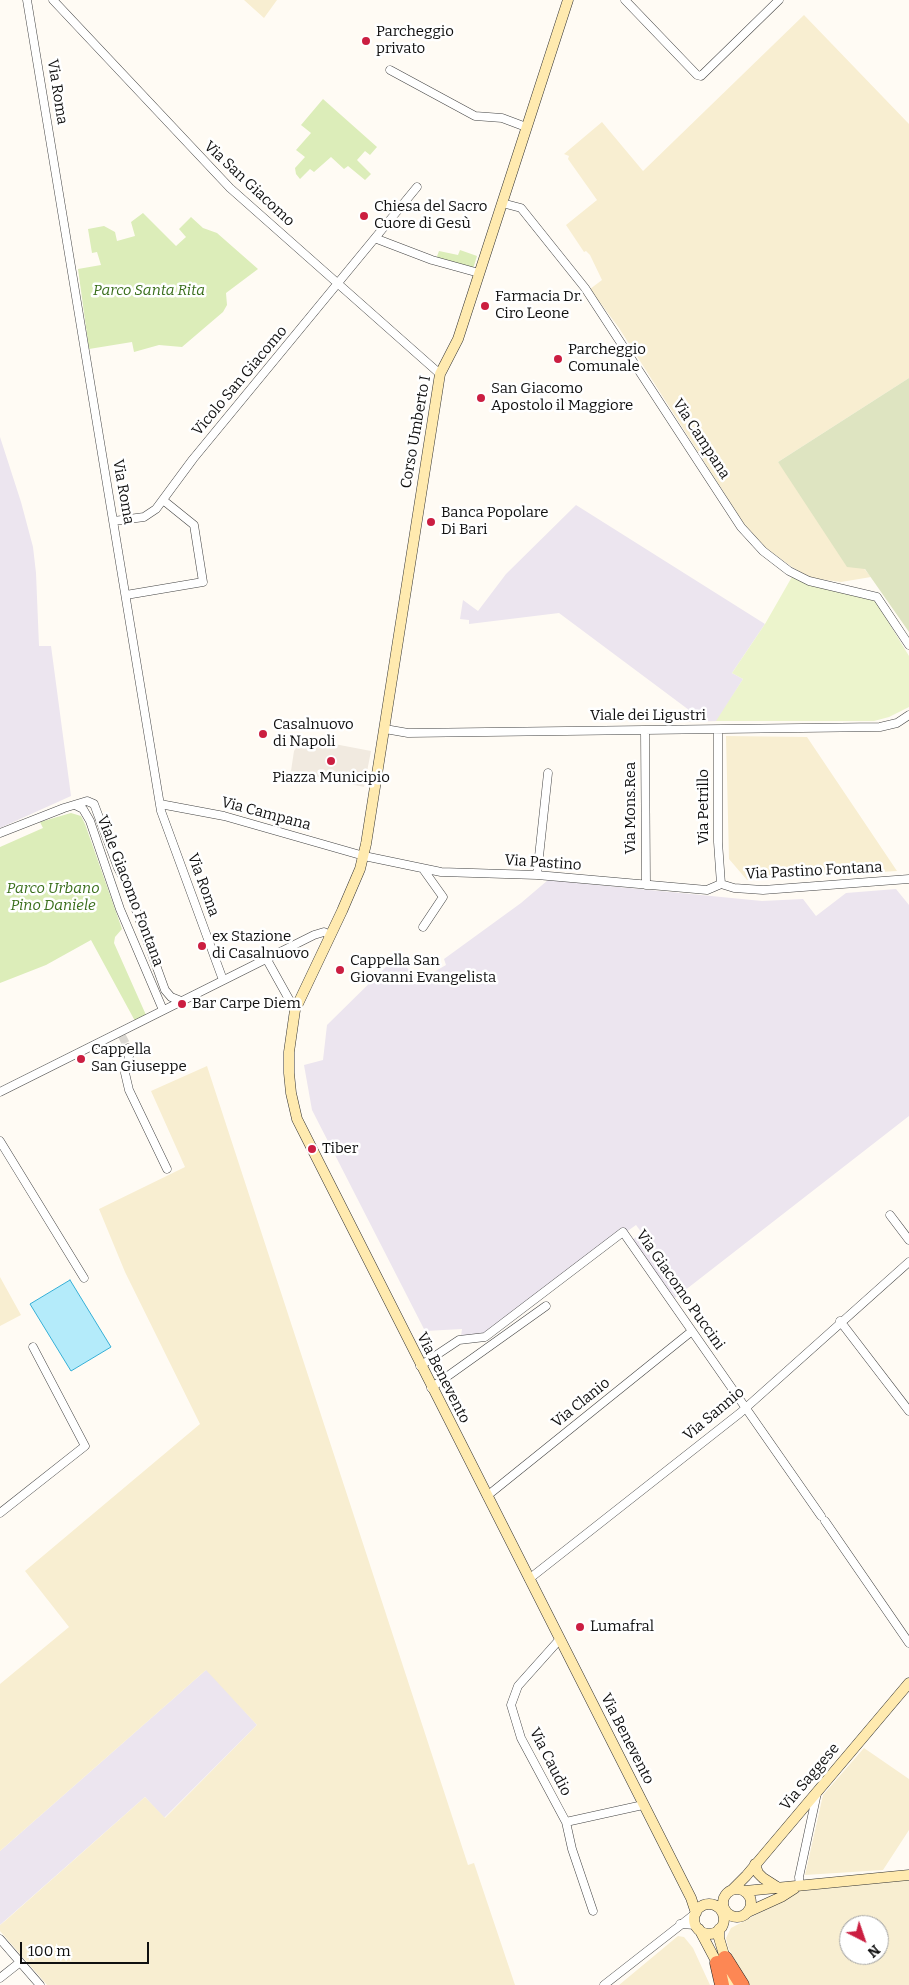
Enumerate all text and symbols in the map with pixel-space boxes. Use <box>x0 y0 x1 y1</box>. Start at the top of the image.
place label: Parcheggio privato <box>376 23 454 58</box>
marker: Parcheggio privato <box>360 35 372 47</box>
street label: Via Roma <box>43 58 71 126</box>
street label: Via San Giacomo <box>200 137 298 231</box>
place label: Chiesa del Sacro Cuore di Gesù <box>374 198 487 233</box>
marker: Chiesa del Sacro Cuore di Gesù <box>358 210 370 222</box>
park label: Parco Santa Rita <box>93 282 205 300</box>
place label: Farmacia Dr. Ciro Leone <box>495 288 582 323</box>
marker: Farmacia Dr. Ciro Leone <box>479 300 491 312</box>
street label: Vicolo San Giacomo <box>189 322 291 440</box>
place label: Parcheggio Comunale <box>568 341 646 376</box>
marker: Parcheggio Comunale <box>552 353 564 365</box>
street label: Corso Umberto I <box>397 374 435 490</box>
place label: San Giacomo Apostolo il Maggiore <box>491 380 633 415</box>
marker: San Giacomo Apostolo il Maggiore <box>475 392 487 404</box>
street label: Via Campana <box>668 396 734 482</box>
street label: Via Roma <box>108 458 138 526</box>
place label: Banca Popolare Di Bari <box>441 504 548 539</box>
marker: Banca Popolare Di Bari <box>425 516 437 528</box>
street label: Viale dei Ligustri <box>590 707 706 725</box>
place label: Casalnuovo di Napoli <box>273 716 354 751</box>
marker: Casalnuovo di Napoli <box>257 728 269 740</box>
marker: Piazza Municipio <box>325 755 337 767</box>
street label: Via Mons.Rea <box>622 762 640 854</box>
place label: Piazza Municipio <box>272 769 390 787</box>
street label: Via Petrillo <box>695 769 713 845</box>
street label: Via Campana <box>219 793 313 835</box>
street label: Viale Giacomo Fontana <box>93 813 167 969</box>
street label: Via Roma <box>183 851 223 919</box>
street label: Via Pastino <box>504 851 582 875</box>
street label: Via Pastino Fontana <box>745 858 883 884</box>
park label: Parco Urbano Pino Daniele <box>7 880 99 915</box>
place label: ex Stazione di Casalnuovo <box>212 928 309 963</box>
marker: ex Stazione di Casalnuovo <box>196 940 208 952</box>
place label: Cappella San Giovanni Evangelista <box>350 952 496 987</box>
marker: Cappella San Giovanni Evangelista <box>334 964 346 976</box>
place label: Bar Carpe Diem <box>192 995 301 1013</box>
marker: Bar Carpe Diem <box>176 998 188 1010</box>
place label: Cappella San Giuseppe <box>91 1041 187 1076</box>
marker: Cappella San Giuseppe <box>75 1053 87 1065</box>
place label: Tiber <box>322 1140 358 1158</box>
marker: Tiber <box>306 1143 318 1155</box>
street label: Via Giacomo Puccini <box>632 1227 728 1353</box>
street label: Via Benevento <box>412 1330 474 1426</box>
street label: Via Clanio <box>548 1374 614 1432</box>
street label: Via Sannio <box>680 1383 748 1445</box>
place label: Lumafral <box>590 1618 654 1636</box>
marker: Lumafral <box>574 1621 586 1633</box>
street label: Via Benevento <box>596 1691 658 1787</box>
street label: Via Caudio <box>525 1725 575 1799</box>
street label: Via Saggese <box>777 1740 843 1814</box>
north arrow <box>839 1915 889 1965</box>
scale bar <box>22 1932 151 1964</box>
text: N <box>864 1941 883 1961</box>
text: 100 m <box>28 1942 71 1960</box>

